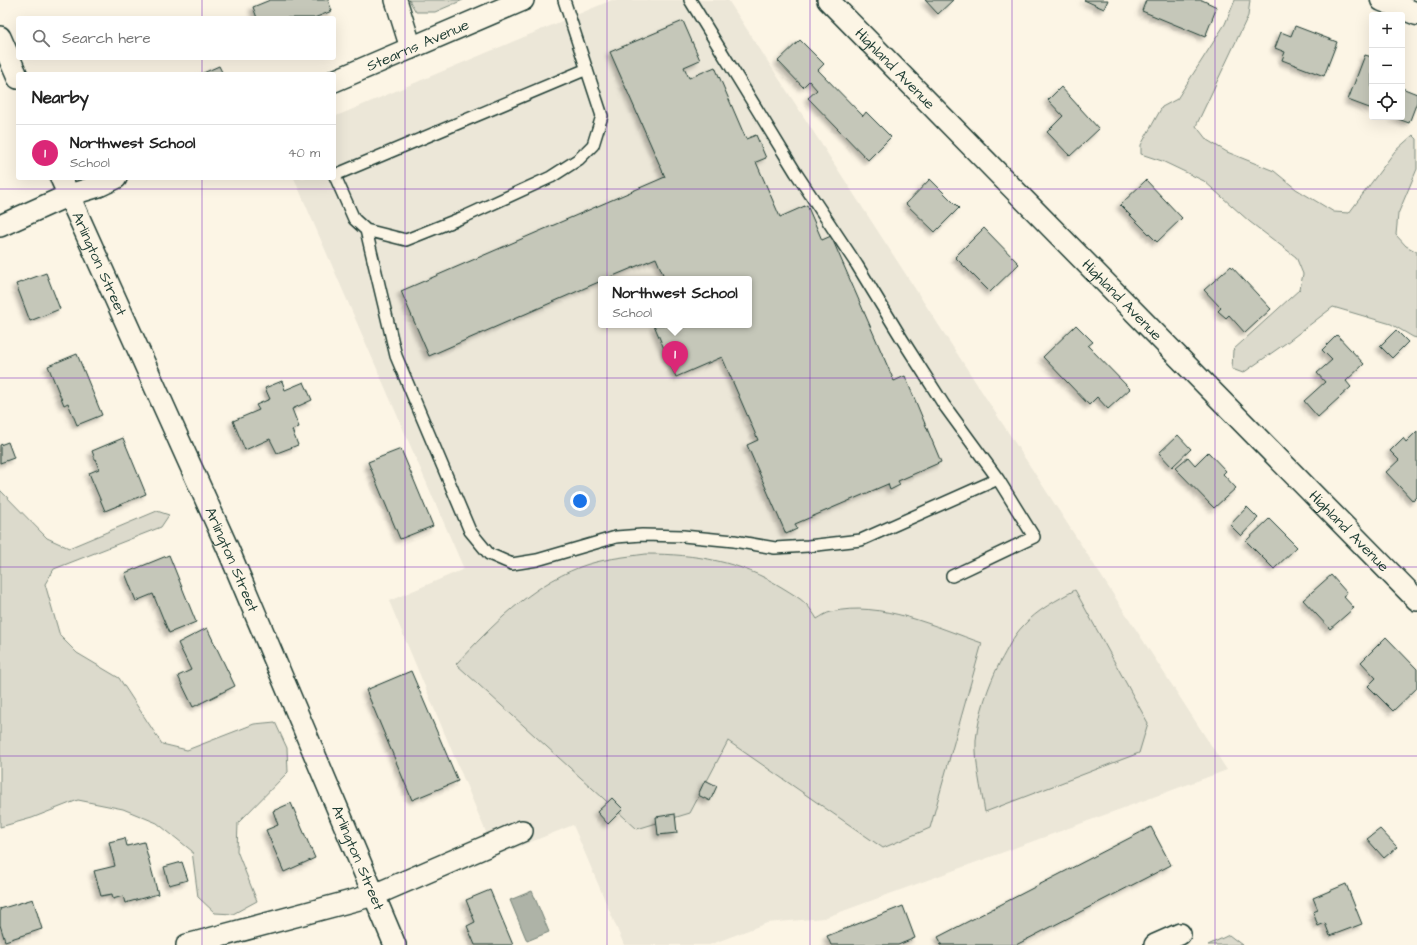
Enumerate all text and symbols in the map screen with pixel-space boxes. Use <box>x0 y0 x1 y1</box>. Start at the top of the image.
map controls <box>1369 12 1405 120</box>
button: + <box>1369 12 1405 48</box>
street label: Stearns Avenue <box>363 14 472 76</box>
search box <box>16 16 336 60</box>
street label: Highland Avenue <box>850 23 940 114</box>
icon: search <box>30 27 52 49</box>
text: Search here <box>62 28 151 49</box>
button: − <box>1369 48 1405 84</box>
button: locate <box>1369 84 1405 120</box>
text: Nearby <box>32 86 89 110</box>
text: Northwest School <box>70 133 195 154</box>
text: 1 <box>44 144 46 162</box>
text: 40 m <box>288 144 320 162</box>
text: School <box>70 154 110 172</box>
street label: Arlington Street <box>67 208 132 319</box>
street label: Highland Avenue <box>1077 254 1167 345</box>
popup <box>598 276 752 328</box>
text: Northwest School <box>612 283 738 304</box>
text: School <box>612 304 652 322</box>
pin: 1 <box>662 341 688 374</box>
street label: Highland Avenue <box>1304 486 1394 576</box>
your location <box>570 491 590 511</box>
street label: Arlington Street <box>200 504 264 615</box>
street label: Arlington Street <box>327 802 390 914</box>

